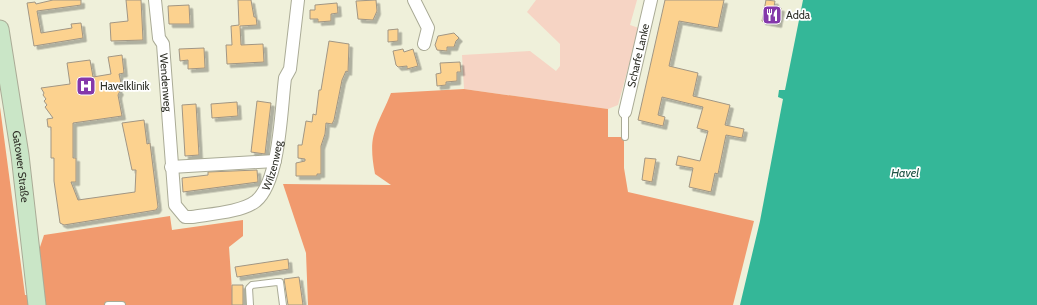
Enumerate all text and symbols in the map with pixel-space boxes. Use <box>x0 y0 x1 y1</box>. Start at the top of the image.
restaurant icon: Adda <box>761 4 783 26</box>
place label: Adda <box>786 8 811 22</box>
street label: Scharfe Lanke <box>624 22 652 89</box>
street label: Wendenweg <box>157 53 175 113</box>
hospital icon: Havelklinik <box>75 75 97 97</box>
place label: Havelklinik <box>100 79 150 93</box>
street label: Gatower Straße <box>9 129 32 203</box>
street label: Wilzenweg <box>259 139 285 193</box>
water label: Havel <box>891 165 919 180</box>

